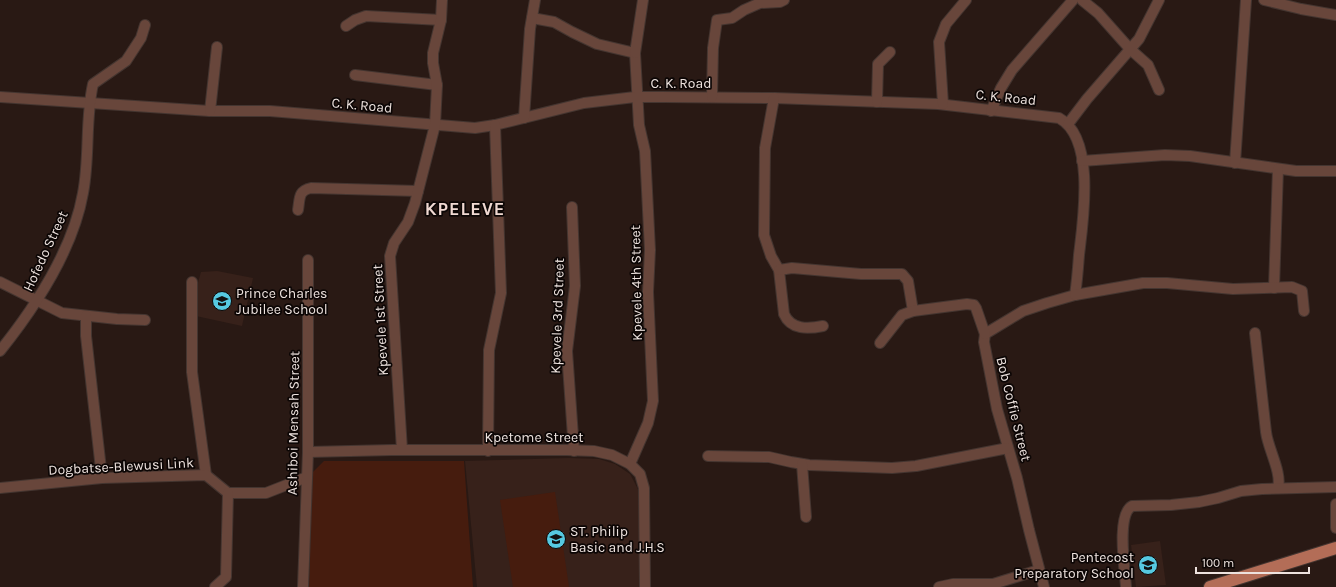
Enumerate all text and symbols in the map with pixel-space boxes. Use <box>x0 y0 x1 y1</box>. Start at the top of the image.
street label: C. K. Road <box>651 75 711 92</box>
street label: C. K. Road <box>975 86 1037 109</box>
street label: C. K. Road <box>331 94 393 117</box>
district label: KPELEVE <box>425 198 505 220</box>
street label: Hofedo Street <box>19 208 71 294</box>
street label: Kpevele 4th Street <box>627 225 646 341</box>
street label: Kpevele 3rd Street <box>547 258 568 374</box>
street label: Kpevele 1st Street <box>369 264 392 376</box>
place label: Prince Charles Jubilee School <box>236 285 328 318</box>
school or university icon: Prince Charles Jubilee School <box>211 290 233 312</box>
street label: Ashiboi Mensah Street <box>284 351 303 495</box>
street label: Bob Coffie Street <box>992 355 1035 463</box>
street label: Kpetome Street <box>485 429 583 446</box>
street label: Dogbatse-Blewusi Link <box>48 454 194 479</box>
place label: ST. Philip Basic and J.H.S <box>570 523 665 556</box>
school or university icon: ST. Philip Basic and J.H.S <box>545 528 567 550</box>
place label: Pentecost Preparatory School <box>1014 549 1134 582</box>
scale bar <box>1196 549 1309 575</box>
school or university icon: Pentecost Preparatory School <box>1137 554 1159 576</box>
text: 100 m <box>1202 556 1234 570</box>

